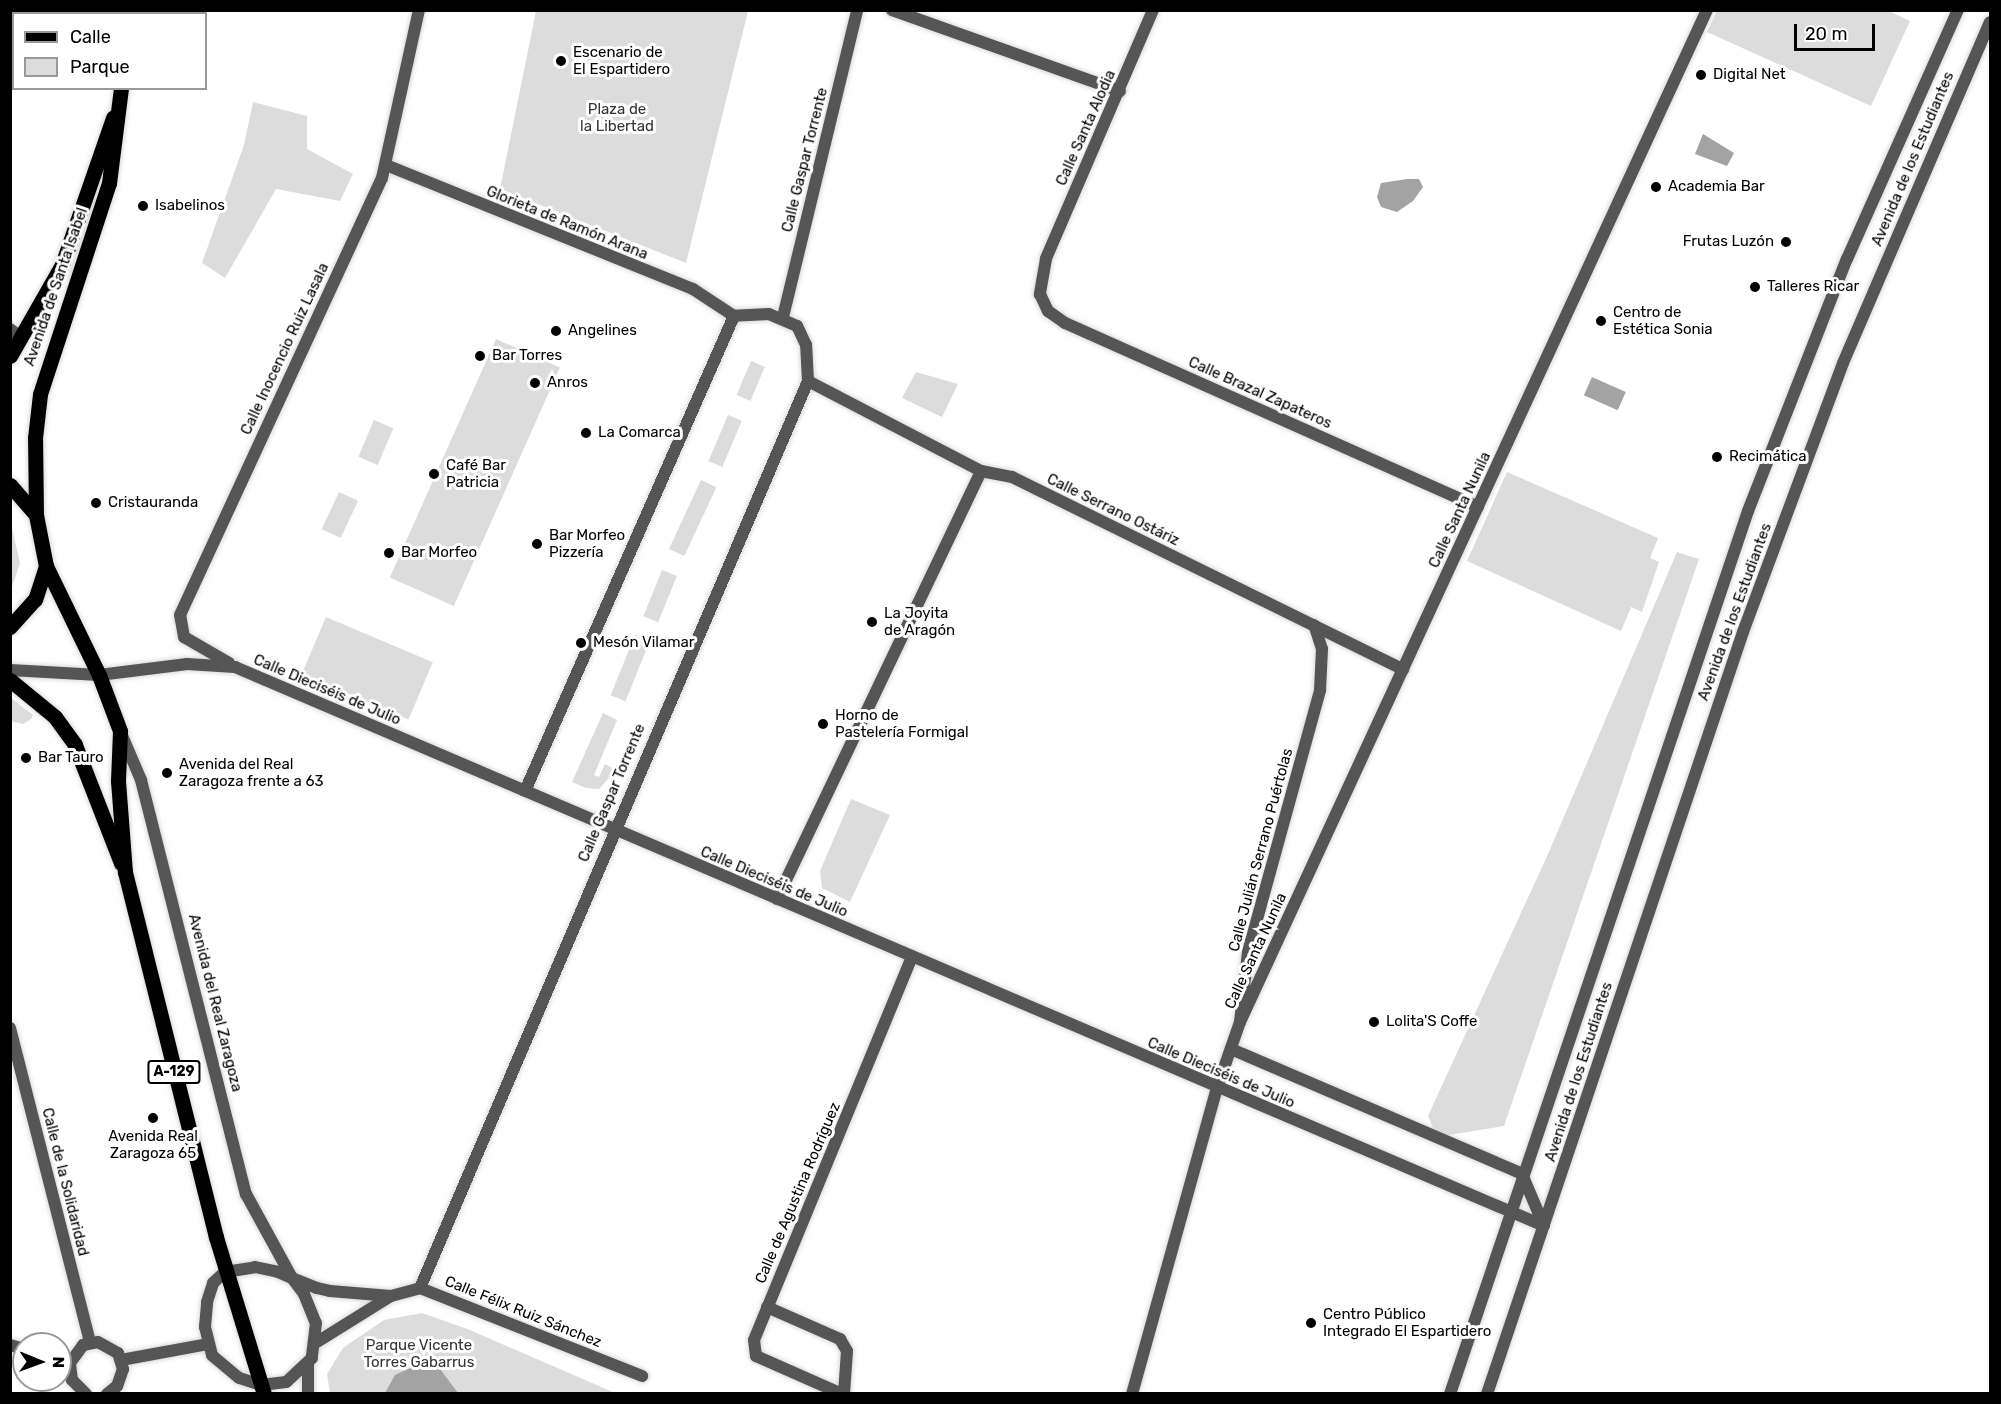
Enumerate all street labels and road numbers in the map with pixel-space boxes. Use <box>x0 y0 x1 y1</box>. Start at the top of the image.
street label: Calle Santa Alodia <box>1052 67 1120 189</box>
street label: Avenida de los Estudiantes <box>1868 69 1958 249</box>
street label: Calle Gaspar Torrente <box>778 85 832 235</box>
street label: Glorieta de Ramón Arana <box>483 182 651 264</box>
street label: Avenida de Santa Isabel <box>20 206 92 368</box>
street label: Calle Inocencio Ruiz Lasala <box>237 260 333 438</box>
street label: Calle Brazal Zapateros <box>1185 353 1335 433</box>
street label: Calle Santa Nunila <box>1425 449 1495 571</box>
street label: Calle Serrano Ostáriz <box>1044 470 1182 550</box>
street label: Avenida de los Estudiantes <box>1694 521 1776 703</box>
street label: Calle Dieciséis de Julio <box>251 651 403 729</box>
street label: Calle Gaspar Torrente <box>575 721 649 865</box>
street label: Calle Julián Serrano Puértolas <box>1225 746 1297 954</box>
street label: Calle Dieciséis de Julio <box>698 843 850 921</box>
street label: Calle Santa Nunila <box>1221 890 1291 1012</box>
street label: Avenida del Real Zaragoza <box>184 912 246 1094</box>
street label: Avenida de los Estudiantes <box>1541 980 1617 1164</box>
street label: Calle Dieciséis de Julio <box>1145 1034 1297 1112</box>
road number: A-129 <box>147 1061 201 1083</box>
street label: Calle de Agustina Rodríguez <box>752 1100 844 1286</box>
street label: Calle de la Solidaridad <box>38 1106 92 1258</box>
street label: Calle Félix Ruiz Sánchez <box>442 1272 604 1352</box>

